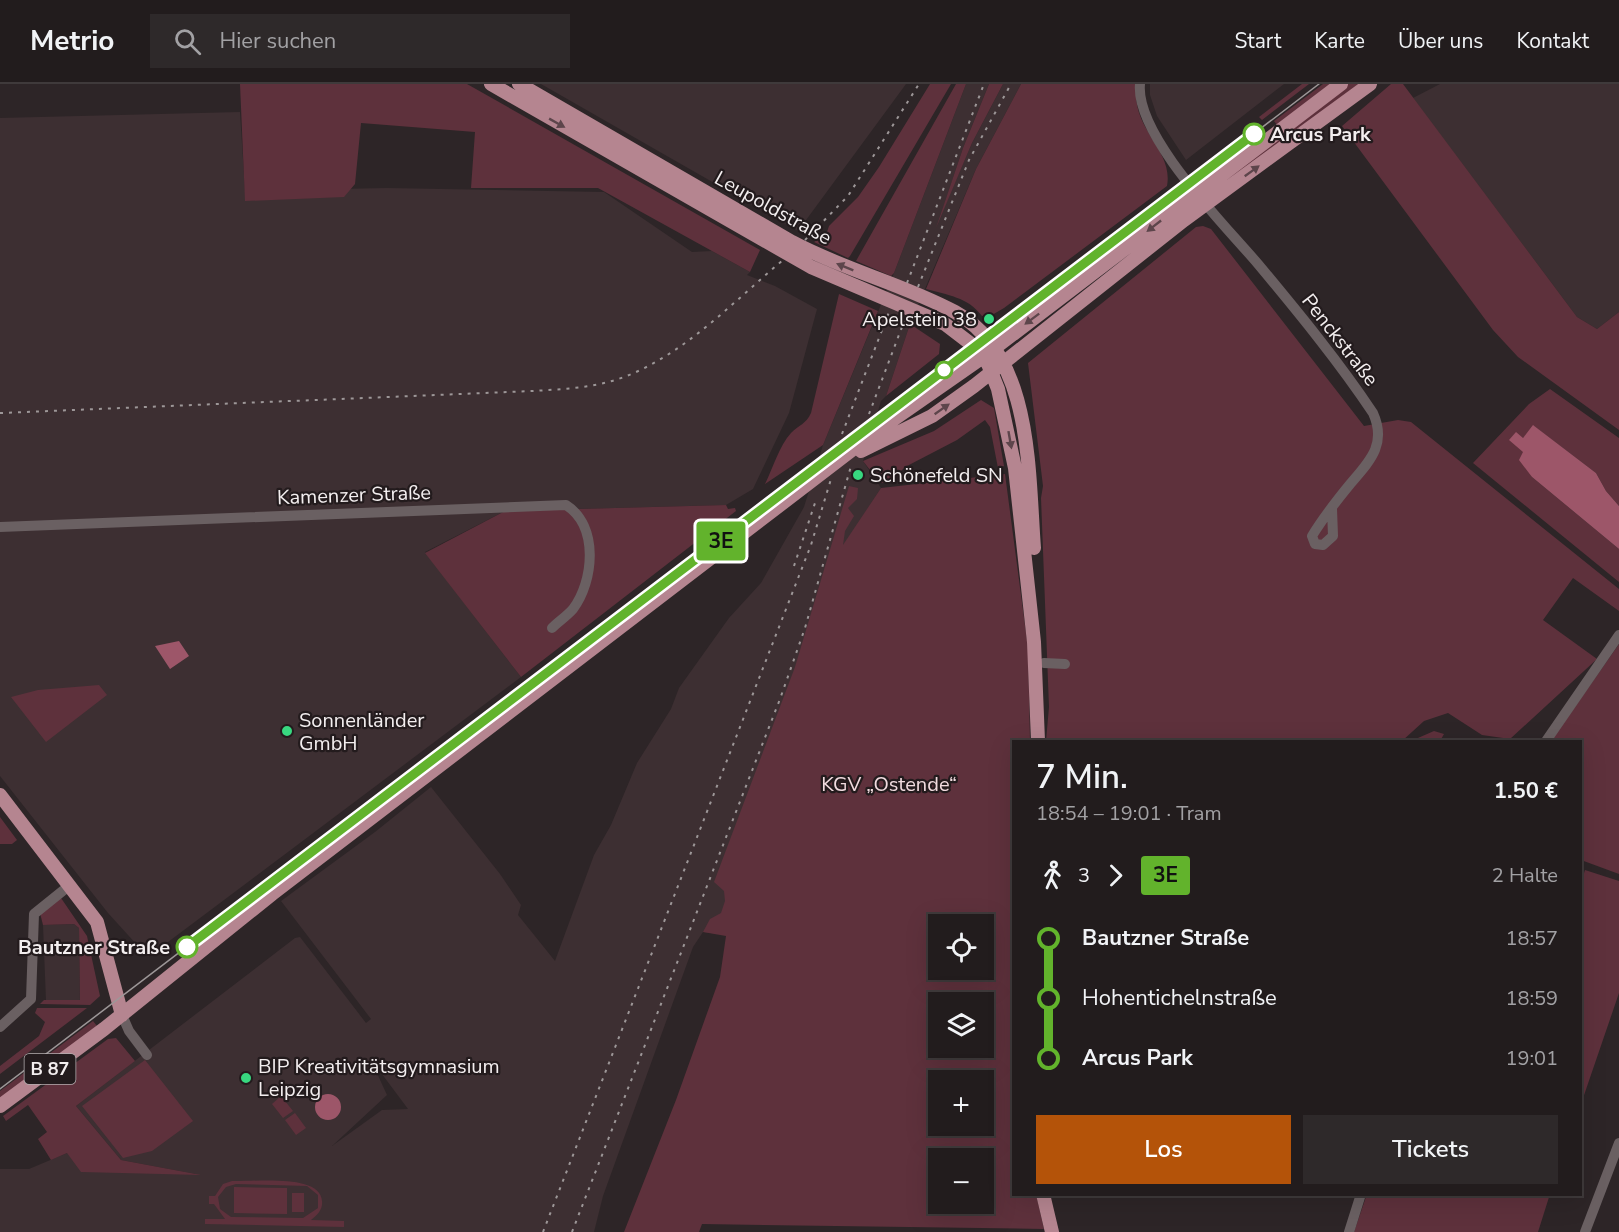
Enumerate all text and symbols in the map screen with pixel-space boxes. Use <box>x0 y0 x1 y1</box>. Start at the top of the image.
search box <box>150 14 570 68</box>
text: Metrio <box>30 22 114 60</box>
icon: search <box>171 25 204 58</box>
text: Hier suchen <box>219 26 336 56</box>
text: Start <box>1234 27 1281 55</box>
text: Karte <box>1314 27 1365 55</box>
text: Über uns <box>1398 27 1483 55</box>
text: Kontakt <box>1516 27 1589 55</box>
one-way arrow <box>549 118 566 128</box>
place label: Arcus Park <box>1270 121 1372 148</box>
marker: Arcus Park <box>1243 123 1265 145</box>
street label: Leupoldstraße <box>710 165 836 251</box>
one-way arrow <box>1244 165 1260 177</box>
one-way arrow <box>1147 220 1162 232</box>
one-way arrow <box>836 262 854 271</box>
street label: Penckstraße <box>1295 288 1385 392</box>
place label: Apelstein 38 <box>862 306 977 333</box>
marker: Apelstein 38 <box>982 312 996 326</box>
one-way arrow <box>1025 312 1040 324</box>
unlabelled marker <box>935 361 953 379</box>
one-way arrow <box>933 403 949 415</box>
one-way arrow <box>1006 431 1015 450</box>
place label: Schönefeld SN <box>870 462 1003 489</box>
marker: Schönefeld SN <box>851 468 865 482</box>
street label: Kamenzer Straße <box>277 479 431 511</box>
line badge: 3E <box>694 522 748 560</box>
text: 3E <box>708 527 734 555</box>
place label: Sonnenländer GmbH <box>299 707 424 757</box>
marker: Sonnenländer GmbH <box>280 724 294 738</box>
text: 7 Min. <box>1036 755 1128 800</box>
park label: KGV „Ostende“ <box>821 771 957 798</box>
text: 1.50 € <box>1494 776 1558 806</box>
text: 18:54 – 19:01 · Tram <box>1036 800 1222 827</box>
icon: walk <box>1036 859 1069 892</box>
icon: forward <box>1099 859 1132 892</box>
text: 3E <box>1153 861 1178 889</box>
text: 3 <box>1078 862 1090 889</box>
text: 2 Halte <box>1492 862 1558 889</box>
map controls <box>928 914 994 1214</box>
button: locate <box>928 914 994 980</box>
text: Bautzner Straße <box>1082 923 1249 953</box>
text: 18:57 <box>1505 925 1558 952</box>
place label: Bautzner Straße <box>18 934 170 961</box>
marker: Bautzner Straße <box>176 936 198 958</box>
text: Hohentichelnstraße <box>1082 983 1277 1013</box>
text: 18:59 <box>1505 985 1558 1012</box>
button: layers <box>928 992 994 1058</box>
text: Arcus Park <box>1082 1043 1193 1073</box>
text: 19:01 <box>1505 1045 1558 1072</box>
place label: BIP Kreativitätsgymnasium Leipzig <box>258 1053 500 1103</box>
road number: B 87 <box>25 1054 76 1084</box>
button: + <box>928 1070 994 1136</box>
marker: BIP Kreativitätsgymnasium Leipzig <box>239 1071 253 1085</box>
button: Los <box>1036 1115 1291 1184</box>
button: Tickets <box>1303 1115 1558 1184</box>
button: − <box>928 1148 994 1214</box>

